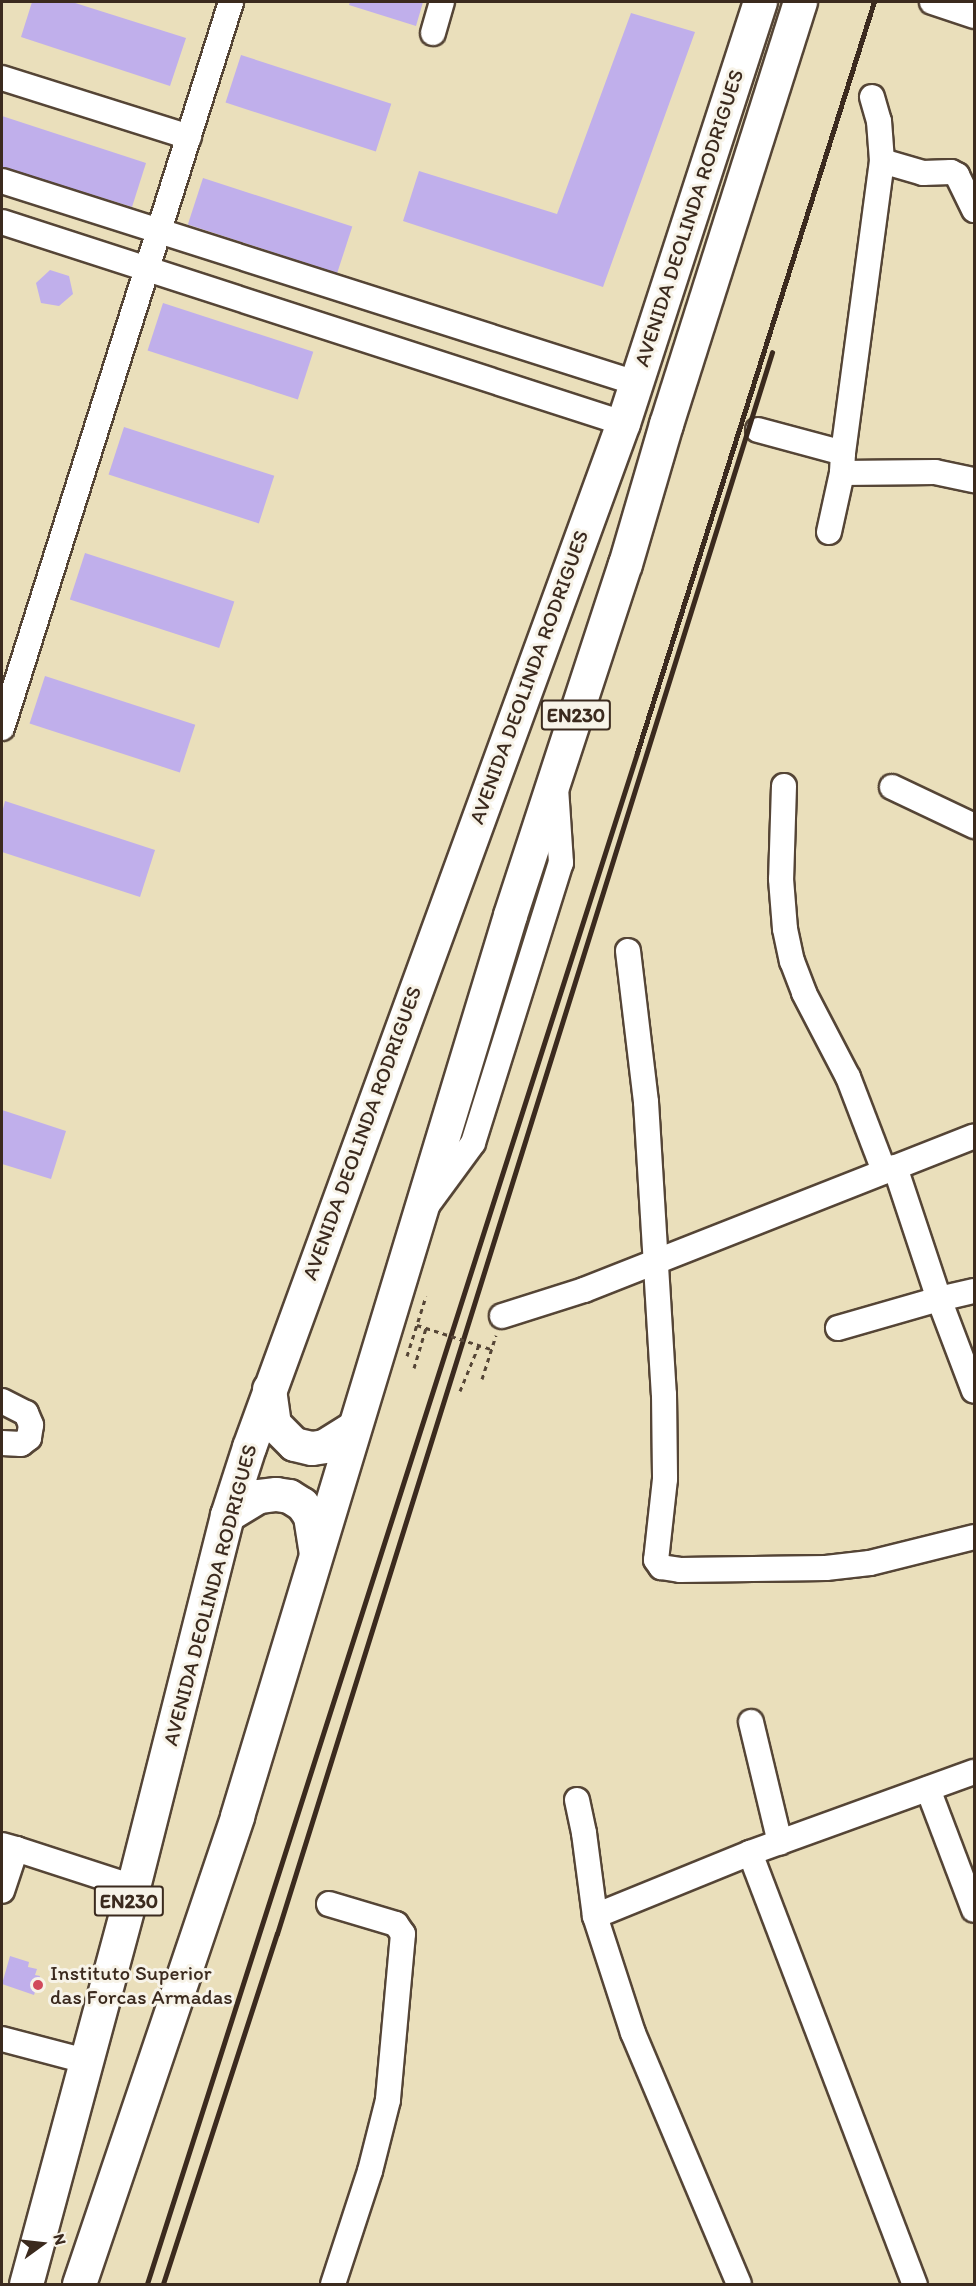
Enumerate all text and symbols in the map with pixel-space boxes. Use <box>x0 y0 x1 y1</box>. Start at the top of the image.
street label: AVENIDA DEOLINDA RODRIGUES <box>630 68 748 368</box>
street label: AVENIDA DEOLINDA RODRIGUES <box>465 528 593 826</box>
road number: EN230 <box>540 698 612 732</box>
street label: AVENIDA DEOLINDA RODRIGUES <box>298 984 426 1282</box>
street label: AVENIDA DEOLINDA RODRIGUES <box>158 1443 262 1747</box>
road number: EN230 <box>93 1884 165 1918</box>
place label: Instituto Superior das Forcas Armadas <box>50 1960 231 2010</box>
marker: Instituto Superior das Forcas Armadas <box>31 1978 45 1992</box>
north arrow <box>12 2214 72 2274</box>
text: N <box>49 2232 70 2247</box>

